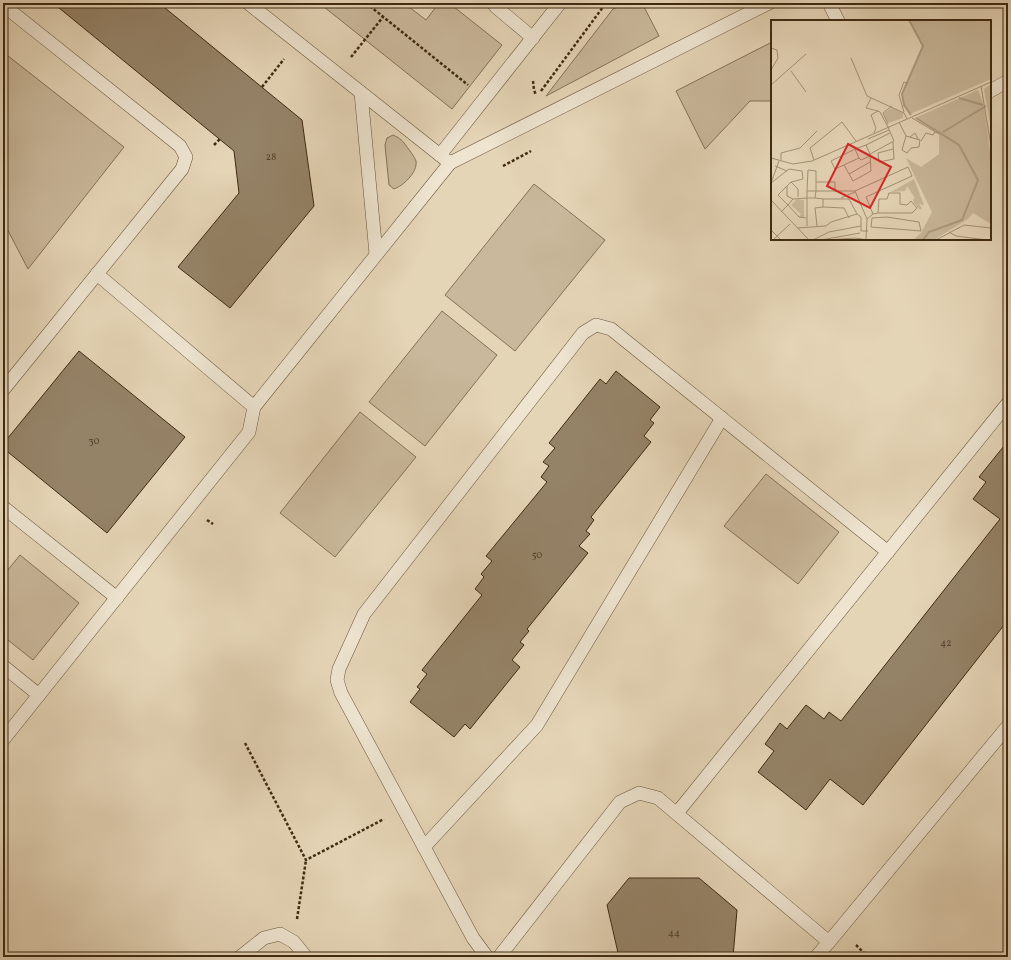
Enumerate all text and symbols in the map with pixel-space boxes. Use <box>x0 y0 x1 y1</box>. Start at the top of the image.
inset map <box>771 20 991 240</box>
house number: 28 <box>266 150 276 164</box>
house number: 30 <box>89 434 99 448</box>
house number: 50 <box>532 548 542 562</box>
house number: 42 <box>940 636 952 650</box>
house number: 44 <box>668 926 680 940</box>

